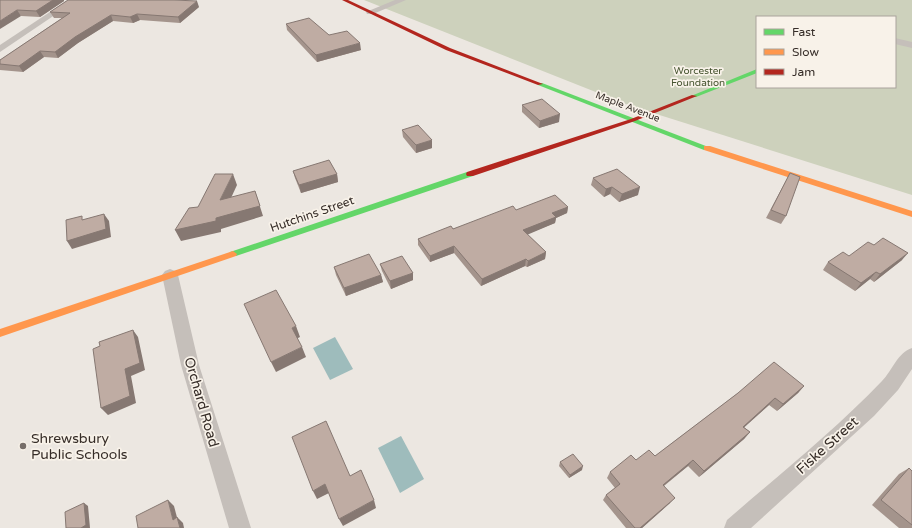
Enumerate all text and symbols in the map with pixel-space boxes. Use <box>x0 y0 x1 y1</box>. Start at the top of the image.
legend <box>756 16 896 88</box>
text: Fast <box>792 25 816 39</box>
text: Slow <box>792 45 819 59</box>
park label: Worcester Foundation <box>671 65 725 89</box>
text: Jam <box>792 65 815 79</box>
street label: Maple Avenue <box>594 89 662 125</box>
street label: Hutchins Street <box>268 193 356 235</box>
street label: Orchard Road <box>181 355 223 449</box>
street label: Fiske Street <box>793 413 862 478</box>
place label: Shrewsbury Public Schools <box>31 430 128 463</box>
marker: Shrewsbury Public Schools <box>18 441 28 451</box>

